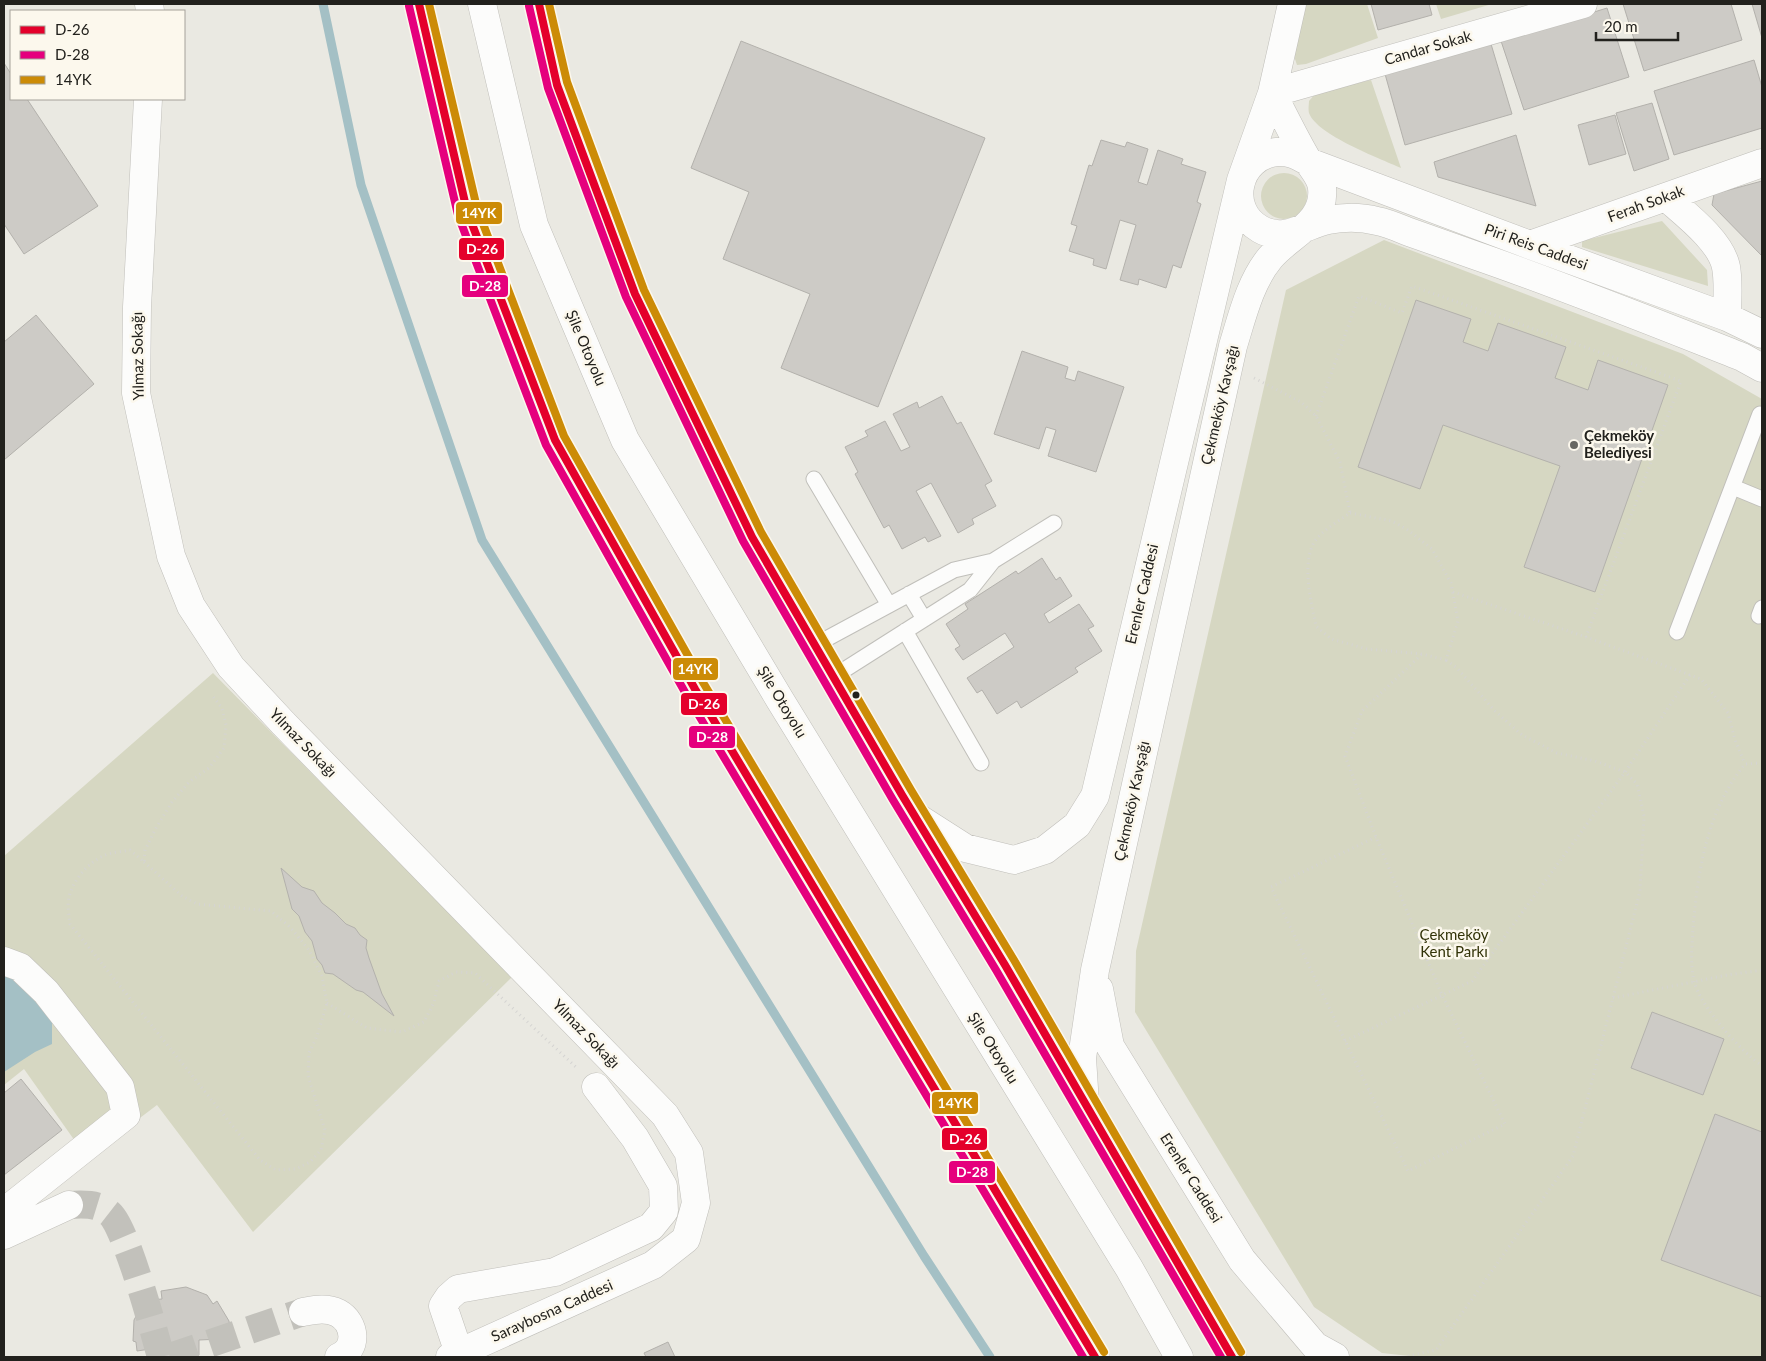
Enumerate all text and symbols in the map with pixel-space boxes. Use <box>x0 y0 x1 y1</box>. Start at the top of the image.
legend <box>10 10 185 100</box>
scale bar <box>1596 10 1678 42</box>
text: 20 m <box>1604 17 1638 35</box>
text: D-26 <box>55 20 90 38</box>
street label: Candar Sokak <box>1382 26 1474 68</box>
text: D-28 <box>55 45 89 63</box>
text: 14YK <box>55 70 92 88</box>
street label: Ferah Sokak <box>1605 181 1687 225</box>
line badge: 14YK <box>455 201 503 225</box>
text: 14YK <box>462 204 497 221</box>
street label: Piri Reis Caddesi <box>1482 219 1590 273</box>
line badge: D-26 <box>458 237 505 261</box>
text: D-26 <box>466 240 498 257</box>
line badge: D-28 <box>461 274 509 298</box>
text: D-28 <box>469 277 501 294</box>
street label: Şile Otoyolu <box>563 307 611 388</box>
street label: Yılmaz Sokağı <box>127 311 147 401</box>
street label: Çekmeköy Kavşağı <box>1196 343 1242 466</box>
place label: Çekmeköy Belediyesi <box>1584 426 1654 461</box>
marker: Çekmeköy Belediyesi <box>1568 439 1580 451</box>
street label: Erenler Caddesi <box>1121 542 1161 646</box>
line badge: 14YK <box>672 657 719 681</box>
text: 14YK <box>678 660 713 677</box>
street label: Şile Otoyolu <box>754 662 811 741</box>
unlabelled marker <box>851 690 861 700</box>
line badge: D-26 <box>680 692 728 716</box>
text: D-26 <box>688 695 720 712</box>
street label: Yılmaz Sokağı <box>266 704 341 780</box>
line badge: D-28 <box>688 725 736 749</box>
text: D-28 <box>696 728 728 745</box>
street label: Çekmeköy Kavşağı <box>1109 739 1153 863</box>
park label: Çekmeköy Kent Parkı <box>1420 925 1489 960</box>
street label: Yılmaz Sokağı <box>549 995 624 1071</box>
street label: Şile Otoyolu <box>965 1009 1023 1086</box>
line badge: 14YK <box>931 1091 979 1115</box>
text: 14YK <box>938 1094 973 1111</box>
line badge: D-26 <box>941 1127 988 1151</box>
street label: Erenler Caddesi <box>1157 1129 1227 1226</box>
text: D-26 <box>949 1130 981 1147</box>
line badge: D-28 <box>948 1160 996 1184</box>
text: D-28 <box>956 1163 988 1180</box>
street label: Saraybosna Caddesi <box>488 1275 615 1345</box>

